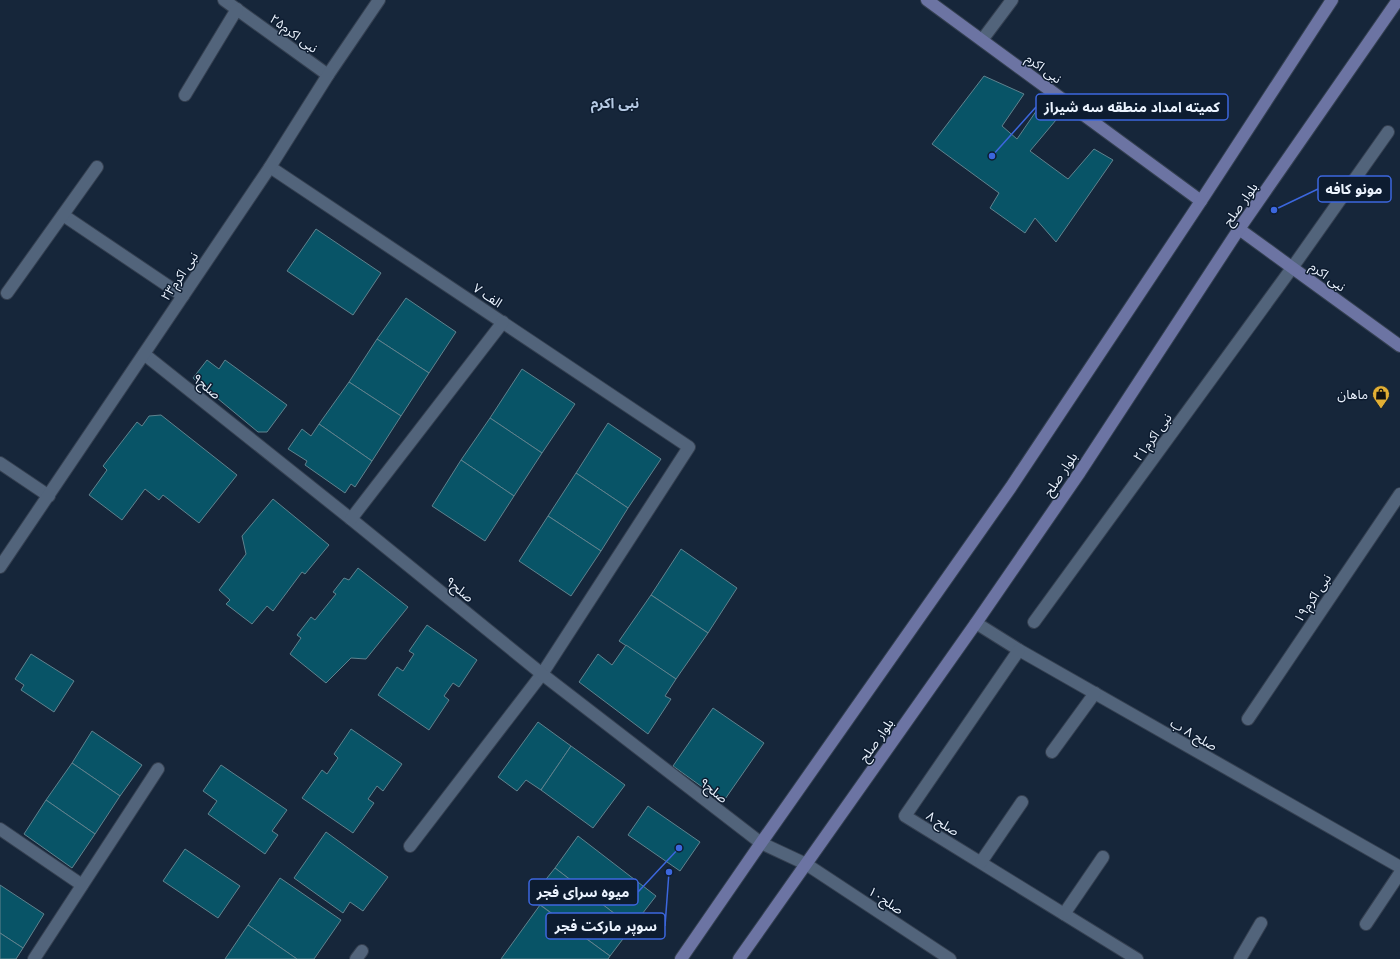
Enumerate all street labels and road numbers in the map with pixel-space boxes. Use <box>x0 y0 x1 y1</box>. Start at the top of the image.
street label: نبی اکرم۲۵ <box>266 11 321 57</box>
street label: نبی اکرم <box>1022 50 1065 88</box>
street label: بلوار صلح <box>1220 180 1263 230</box>
street label: نبی اکرم۲۳ <box>158 249 203 305</box>
street label: نبی اکرم <box>1306 258 1349 296</box>
street label: ۷ الف <box>470 280 505 311</box>
street label: صلح۹ <box>188 371 224 405</box>
street label: نبی اکرم۲۱ <box>1130 410 1176 465</box>
street label: بلوار صلح <box>1040 450 1083 501</box>
street label: نبی اکرم۱۹ <box>1291 571 1336 627</box>
street label: صلح۹ <box>441 574 477 608</box>
street label: صلح ۸ ب <box>1166 715 1220 757</box>
street label: بلوار صلح <box>856 716 899 766</box>
street label: صلح۹ <box>695 775 731 809</box>
street label: ۸ صلح <box>922 808 962 842</box>
street label: صلح۱۰ <box>864 884 906 920</box>

